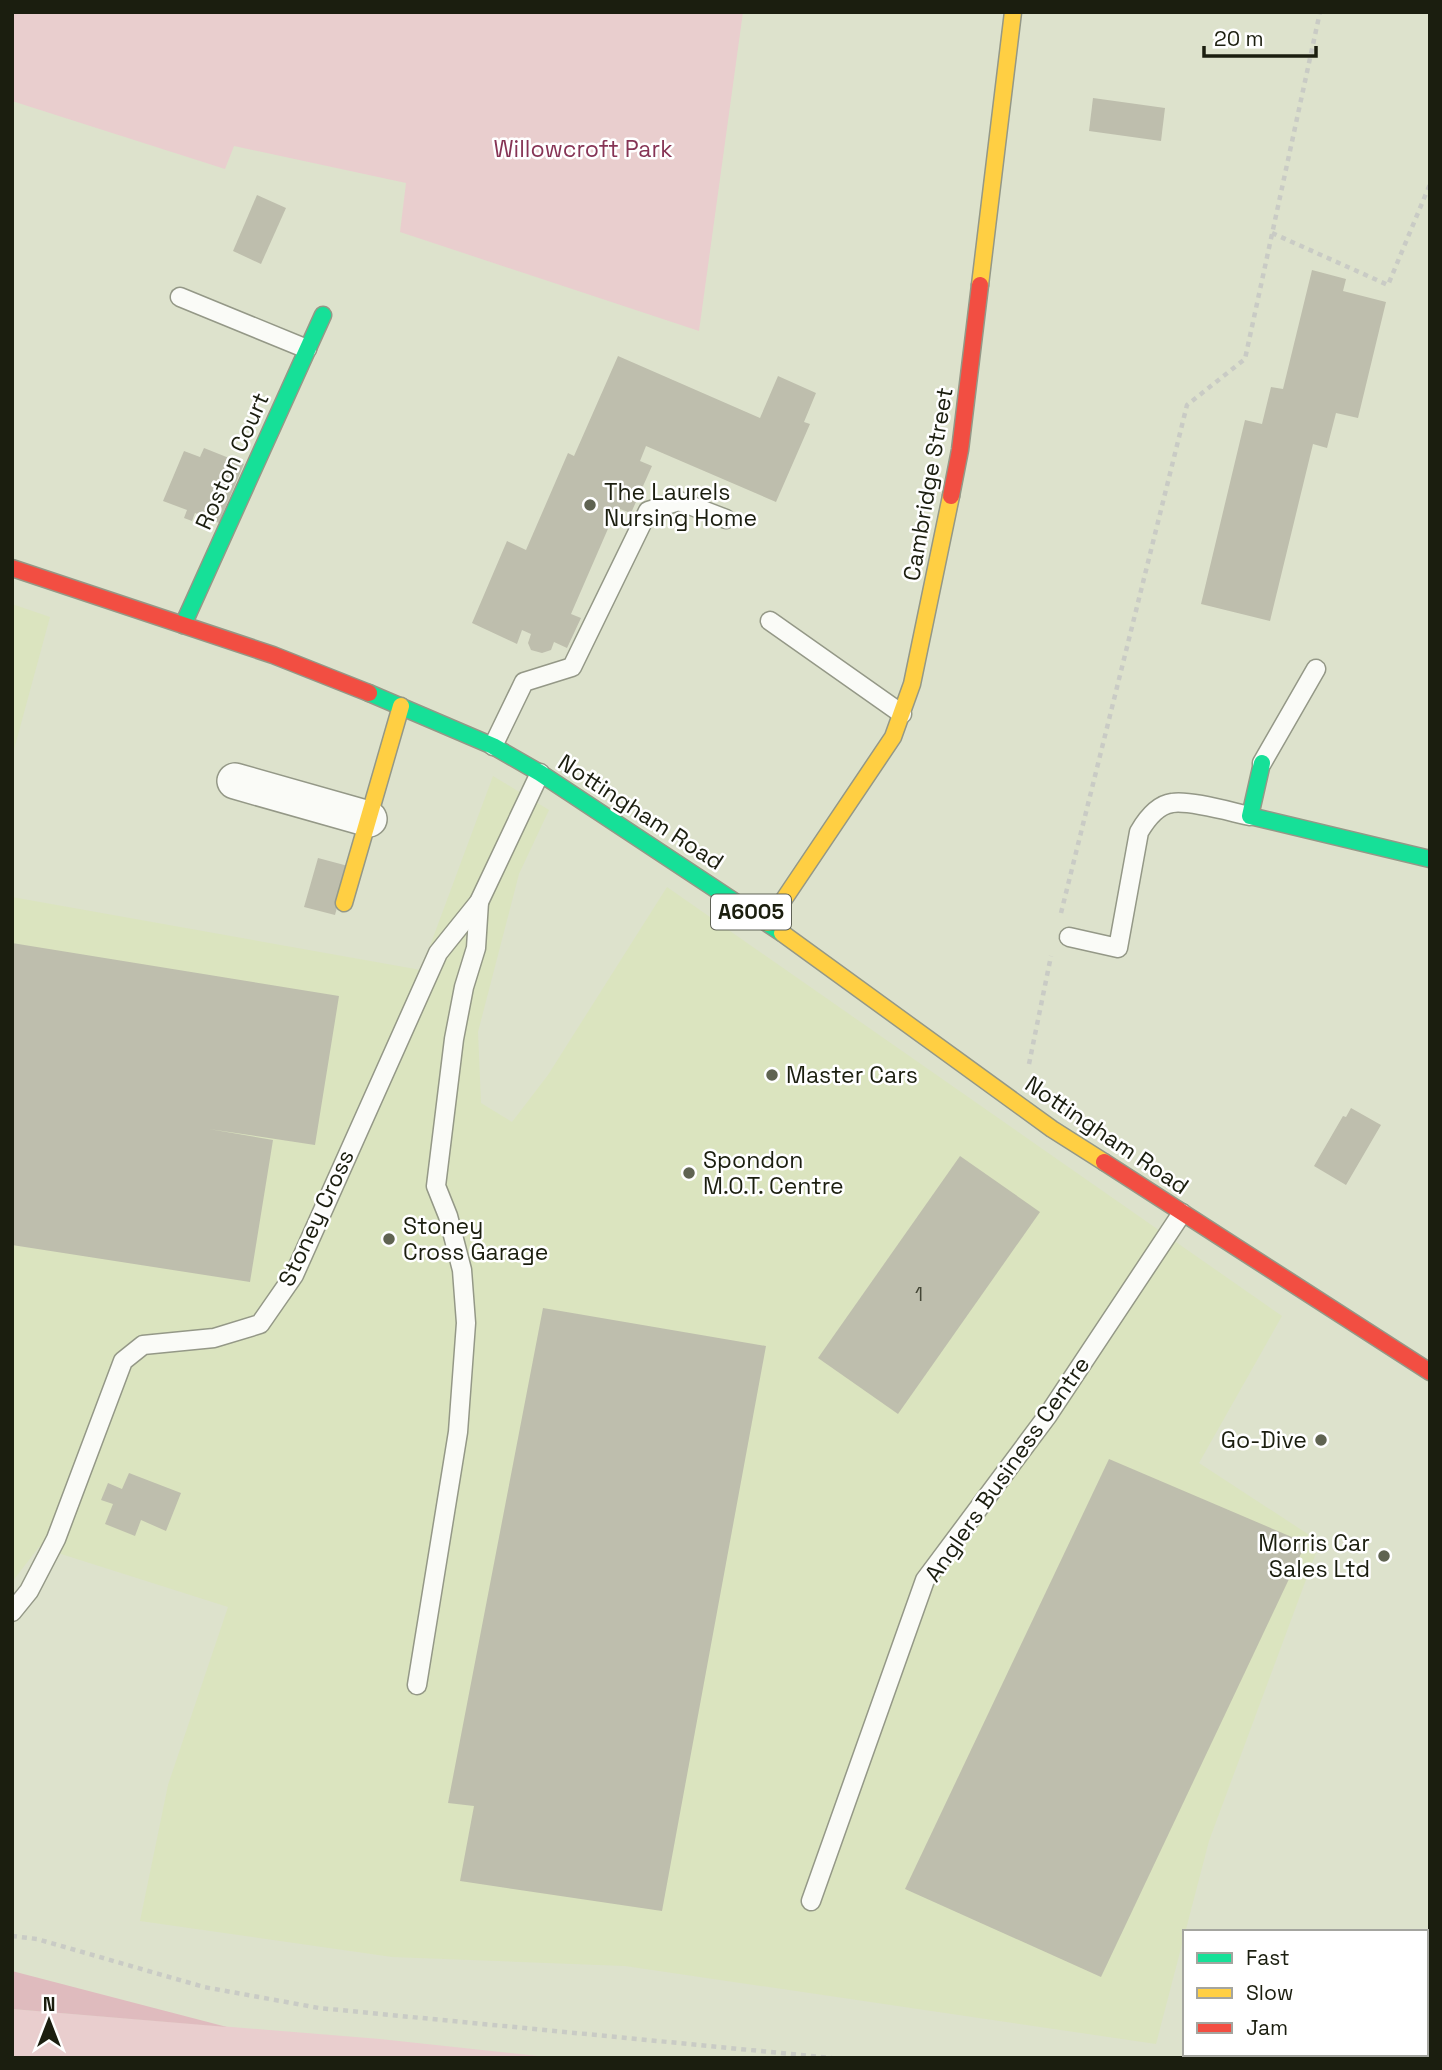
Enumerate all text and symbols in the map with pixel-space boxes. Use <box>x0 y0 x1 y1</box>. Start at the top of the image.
scale bar <box>1204 14 1316 58</box>
text: 20 m <box>1214 25 1264 52</box>
park label: Willowcroft Park <box>493 134 673 164</box>
street label: Cambridge Street <box>896 385 960 583</box>
street label: Roston Court <box>188 388 276 534</box>
place label: The Laurels Nursing Home <box>604 477 757 533</box>
marker: The Laurels Nursing Home <box>582 497 598 513</box>
street label: Nottingham Road <box>553 747 729 877</box>
road number: A6005 <box>711 894 791 930</box>
place label: Master Cars <box>786 1060 918 1090</box>
marker: Master Cars <box>764 1067 780 1083</box>
street label: Nottingham Road <box>1019 1069 1195 1201</box>
street label: Stoney Cross <box>271 1145 361 1291</box>
place label: Spondon M.O.T. Centre <box>703 1145 844 1201</box>
marker: Spondon M.O.T. Centre <box>681 1165 697 1181</box>
place label: Stoney Cross Garage <box>403 1211 548 1267</box>
marker: Stoney Cross Garage <box>381 1231 397 1247</box>
house number: 1 <box>915 1282 923 1307</box>
street label: Anglers Business Centre <box>918 1350 1096 1588</box>
place label: Go-Dive <box>1221 1425 1307 1455</box>
marker: Go-Dive <box>1313 1432 1329 1448</box>
place label: Morris Car Sales Ltd <box>1258 1528 1370 1584</box>
marker: Morris Car Sales Ltd <box>1376 1548 1392 1564</box>
legend <box>1183 1930 1428 2056</box>
text: Fast <box>1246 1944 1290 1971</box>
text: Slow <box>1246 1979 1294 2006</box>
north arrow <box>14 1986 84 2056</box>
text: N <box>43 1992 55 2017</box>
text: Jam <box>1246 2014 1288 2041</box>

